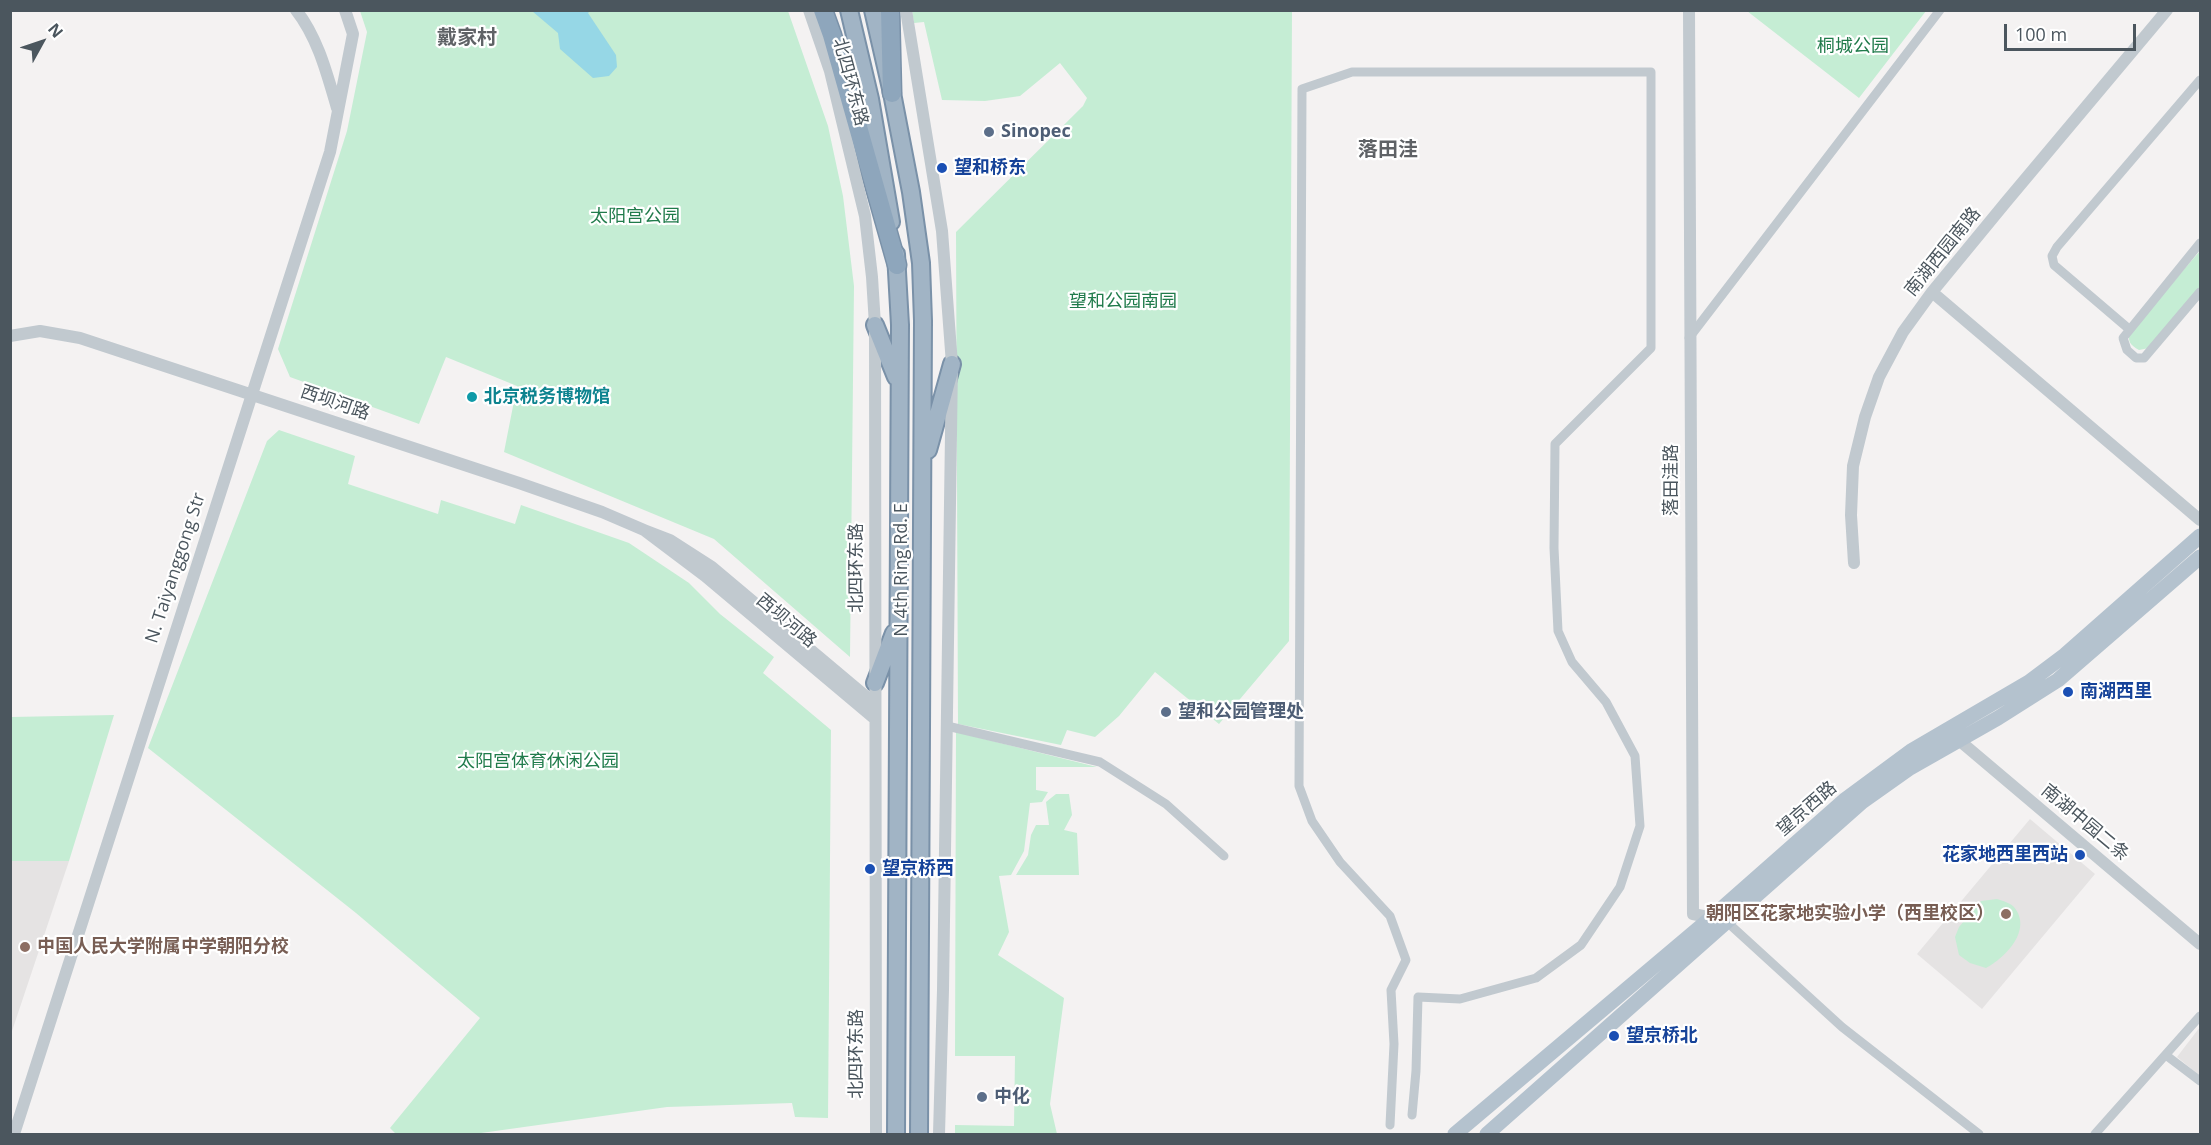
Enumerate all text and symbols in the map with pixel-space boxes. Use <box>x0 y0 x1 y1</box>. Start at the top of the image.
north arrow <box>12 12 72 72</box>
scale bar <box>2007 12 2139 50</box>
text: N <box>43 18 68 42</box>
text: 100 m <box>2015 22 2067 46</box>
district label: 戴家村 <box>437 26 497 50</box>
street label: 北四环东路 <box>828 36 872 128</box>
park label: 桐城公园 <box>1817 36 1889 58</box>
place label: Sinopec <box>1001 121 1071 143</box>
marker: Sinopec <box>982 125 996 139</box>
district label: 落田洼 <box>1358 138 1418 162</box>
place label: 望和桥东 <box>954 157 1026 179</box>
marker: 望和桥东 <box>935 161 949 175</box>
street label: 南湖西园南路 <box>1901 203 1985 301</box>
park label: 太阳宫公园 <box>590 206 680 228</box>
park label: 望和公园南园 <box>1069 291 1177 313</box>
street label: 西坝河路 <box>297 381 373 425</box>
place label: 北京税务博物馆 <box>484 386 610 408</box>
marker: 北京税务博物馆 <box>465 390 479 404</box>
street label: 落田洼路 <box>1661 444 1683 516</box>
street label: N. Taiyanggong Str <box>141 490 211 646</box>
street label: N 4th Ring Rd. E <box>891 503 913 637</box>
street label: 北四环东路 <box>846 523 868 613</box>
street label: 西坝河路 <box>751 590 821 652</box>
place label: 南湖西里 <box>2080 681 2152 703</box>
marker: 南湖西里 <box>2061 685 2075 699</box>
place label: 望和公园管理处 <box>1178 701 1304 723</box>
marker: 望和公园管理处 <box>1159 705 1173 719</box>
park label: 太阳宫体育休闲公园 <box>457 751 619 773</box>
street label: 望京西路 <box>1773 777 1841 841</box>
street label: 南湖中园二条 <box>2037 780 2133 866</box>
place label: 花家地西里西站 <box>1942 844 2068 866</box>
marker: 花家地西里西站 <box>2073 848 2087 862</box>
place label: 望京桥西 <box>882 858 954 880</box>
marker: 望京桥西 <box>863 862 877 876</box>
place label: 朝阳区花家地实验小学（西里校区） <box>1706 903 1994 925</box>
marker: 朝阳区花家地实验小学（西里校区） <box>1999 907 2013 921</box>
place label: 中国人民大学附属中学朝阳分校 <box>37 936 289 958</box>
marker: 中国人民大学附属中学朝阳分校 <box>18 940 32 954</box>
street label: 北四环东路 <box>846 1009 868 1099</box>
place label: 望京桥北 <box>1626 1025 1698 1047</box>
marker: 望京桥北 <box>1607 1029 1621 1043</box>
place label: 中化 <box>994 1086 1030 1108</box>
marker: 中化 <box>975 1090 989 1104</box>

